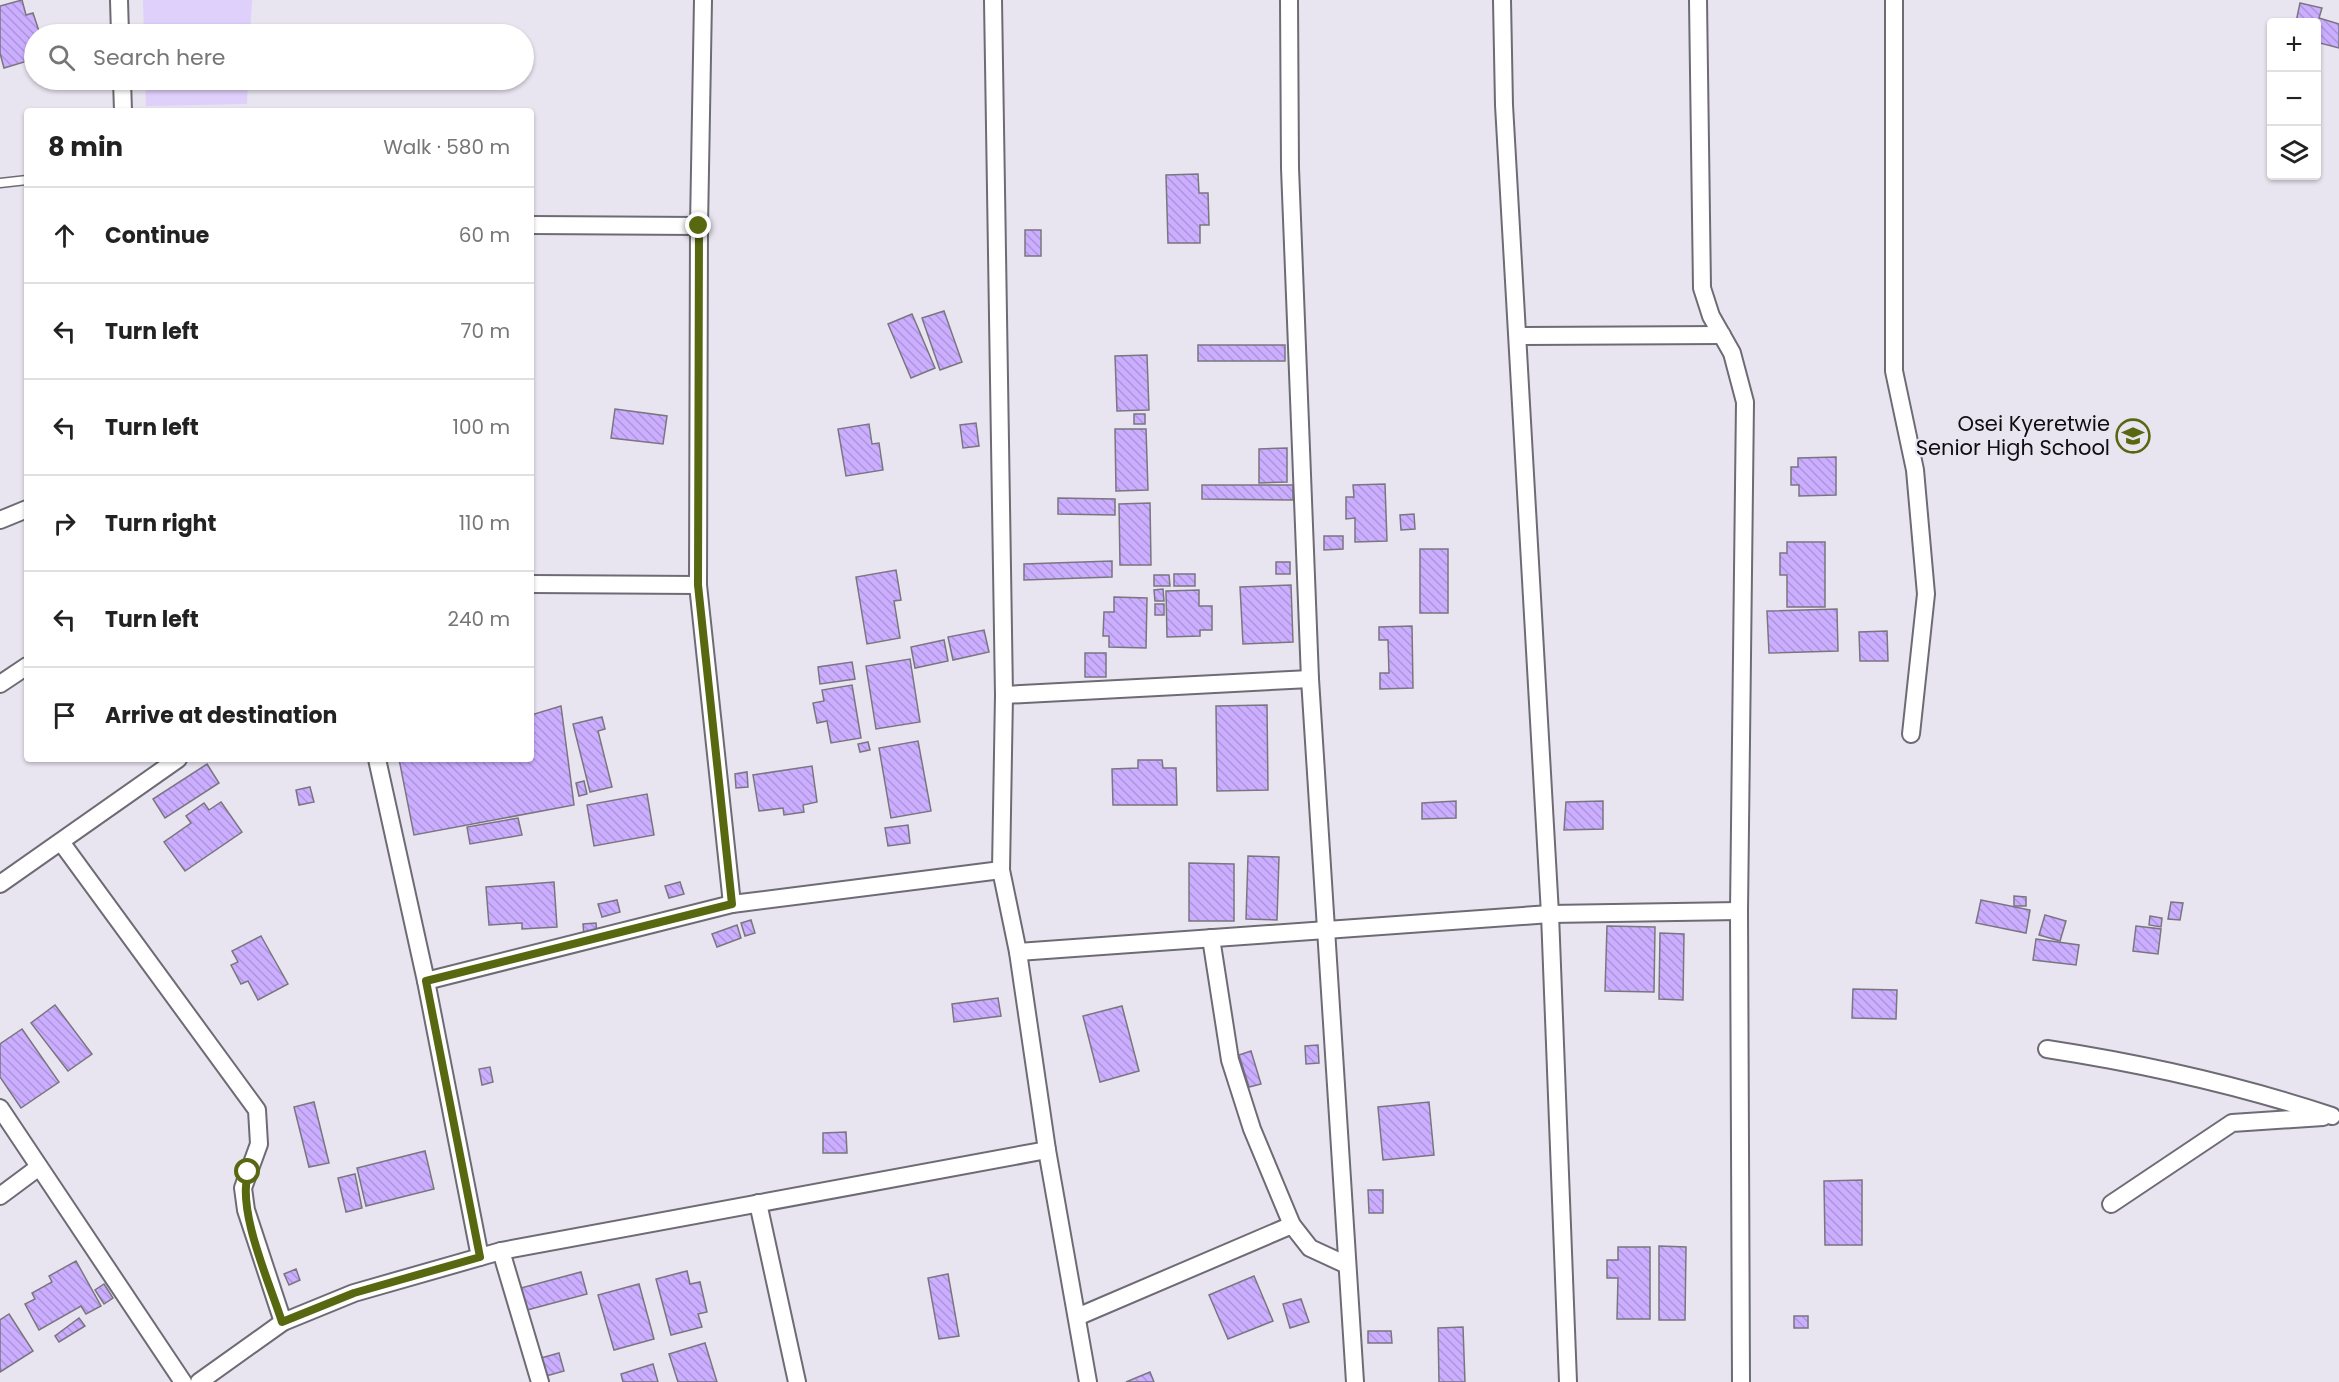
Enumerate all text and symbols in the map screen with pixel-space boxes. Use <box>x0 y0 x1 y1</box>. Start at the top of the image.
map controls <box>2267 18 2321 180</box>
button: + <box>2267 18 2321 72</box>
search box <box>24 24 534 90</box>
icon: search <box>45 41 78 74</box>
text: Search here <box>93 42 226 73</box>
button: − <box>2267 72 2321 126</box>
button: layers <box>2267 126 2321 180</box>
text: 8 min <box>48 129 123 165</box>
text: Walk · 580 m <box>383 133 510 161</box>
route end <box>685 212 711 238</box>
icon: ahead <box>48 219 81 252</box>
text: Continue <box>105 220 209 251</box>
text: 60 m <box>459 221 510 249</box>
icon: left <box>48 315 81 348</box>
text: Turn left <box>105 316 199 347</box>
text: 70 m <box>461 317 510 345</box>
place label: Osei Kyeretwie Senior High School <box>1916 409 2110 462</box>
icon: left <box>48 411 81 444</box>
text: Turn left <box>105 412 199 443</box>
text: 100 m <box>453 413 510 441</box>
school or university icon: Osei Kyeretwie Senior High School <box>2115 418 2151 454</box>
icon: right <box>48 507 81 540</box>
text: Turn right <box>105 508 216 539</box>
text: 110 m <box>459 509 510 537</box>
icon: left <box>48 603 81 636</box>
text: Turn left <box>105 604 199 635</box>
text: 240 m <box>447 605 510 633</box>
icon: arrive <box>48 699 81 732</box>
text: Arrive at destination <box>105 700 337 731</box>
route start <box>234 1158 260 1184</box>

